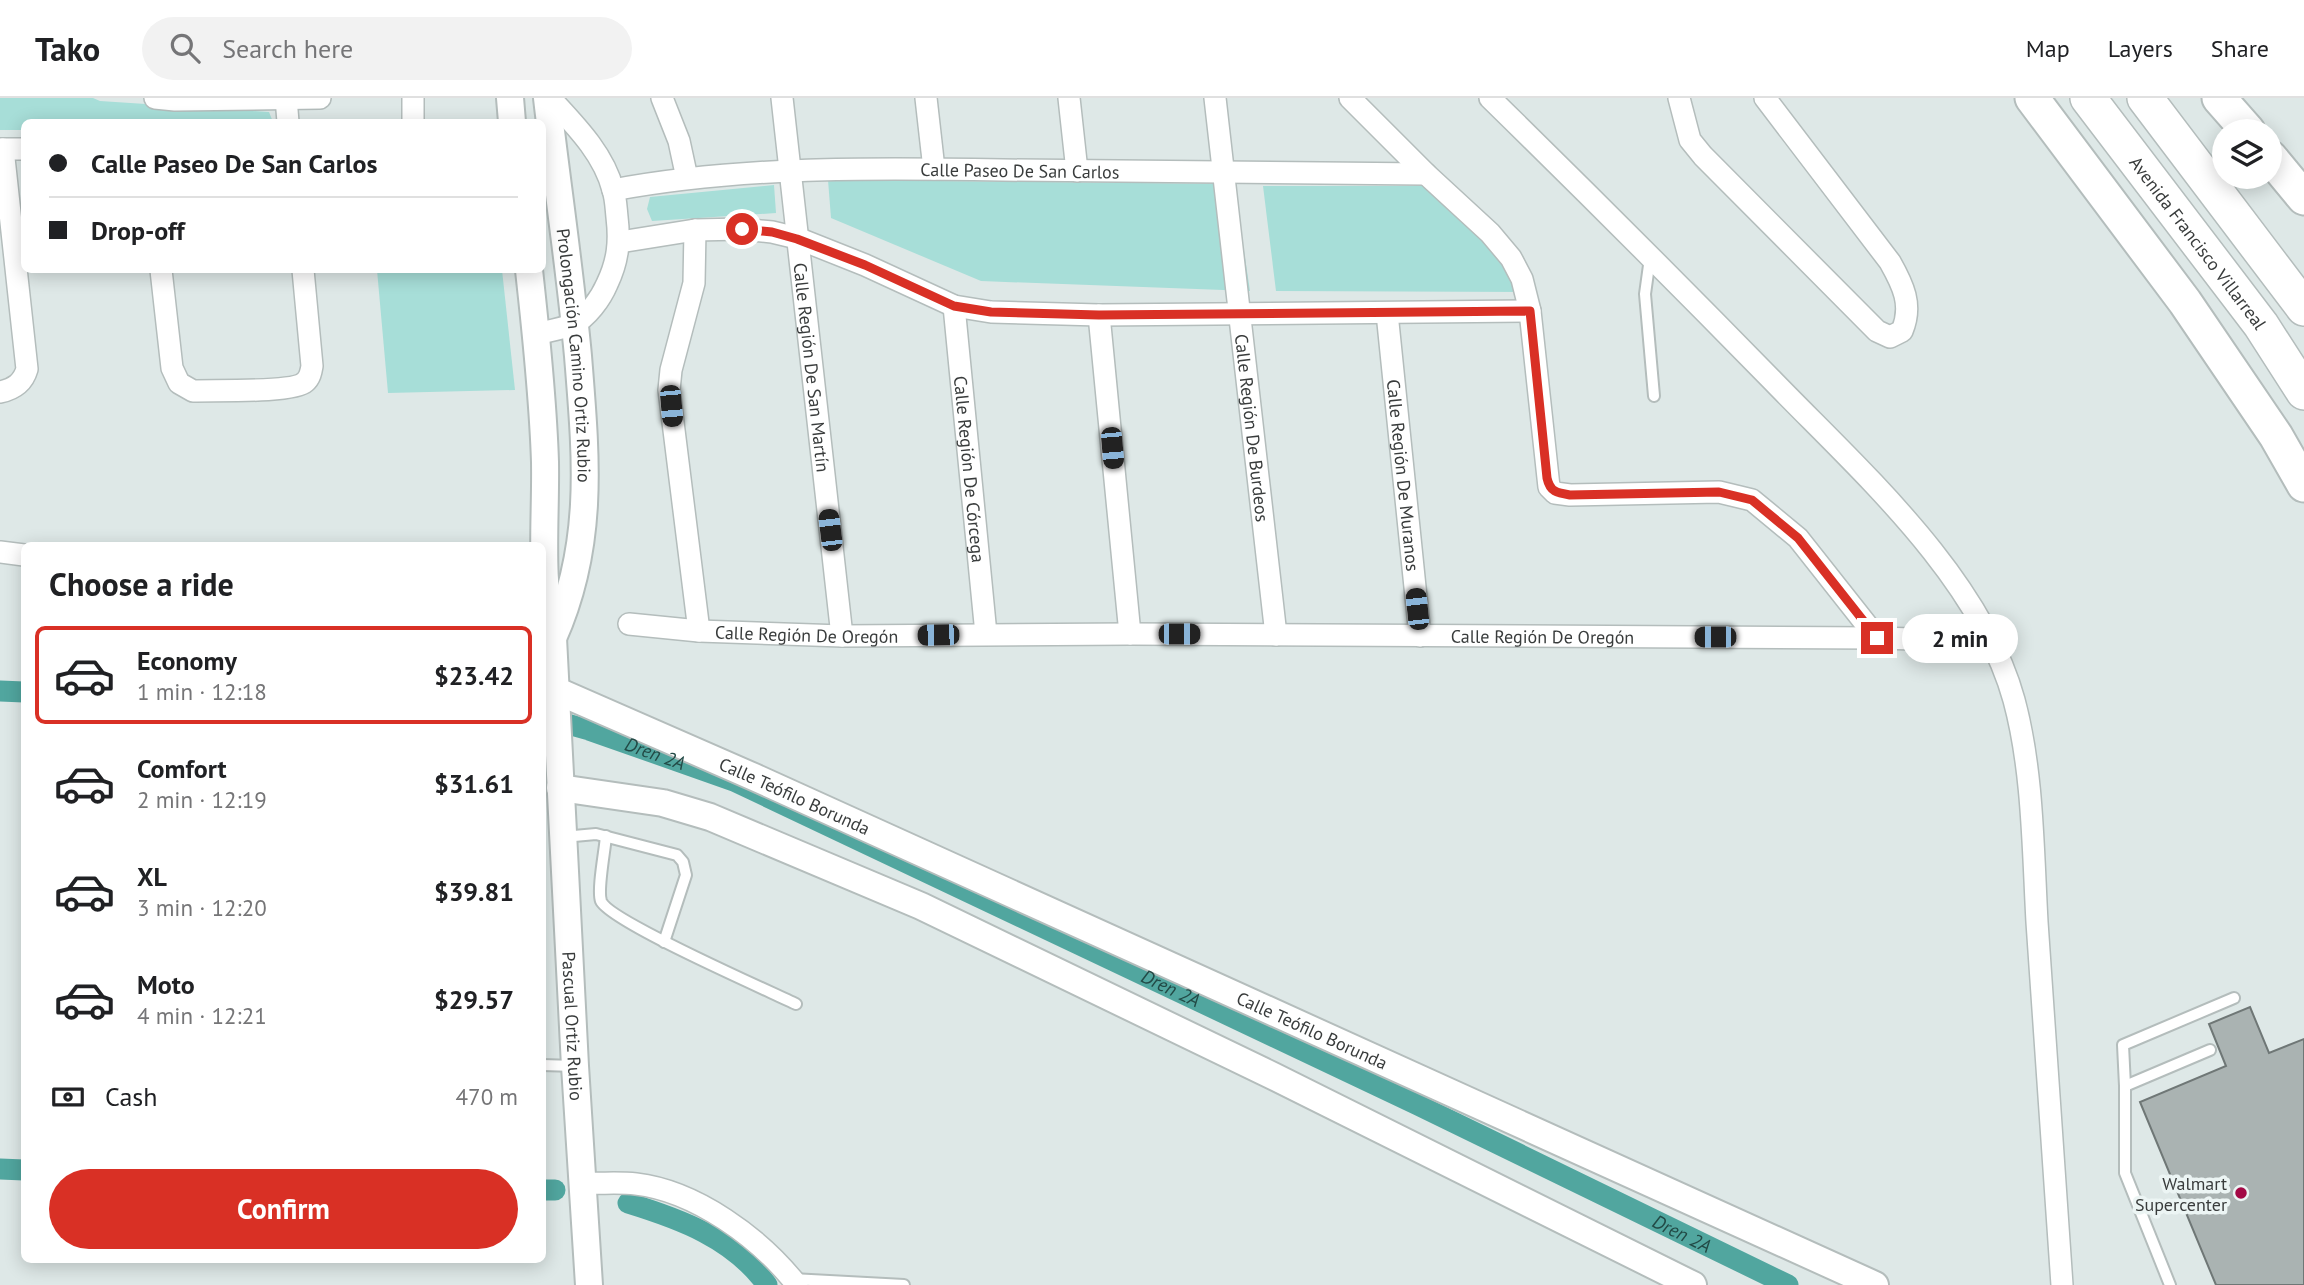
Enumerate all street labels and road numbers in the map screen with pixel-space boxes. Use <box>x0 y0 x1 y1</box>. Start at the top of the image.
street label: Avenida Francisco Villarreal <box>2125 151 2273 334</box>
street label: Calle Paseo De San Carlos <box>920 157 1120 183</box>
street label: Prolongación Camino Ortiz Rubio <box>552 227 596 483</box>
street label: Calle Región De San Martín <box>789 261 835 473</box>
street label: Calle Región De Burdeos <box>1230 333 1275 523</box>
street label: Calle Región De Córcega <box>949 375 990 564</box>
street label: Calle Región De Muranos <box>1382 378 1425 572</box>
street label: Calle Región De Oregón <box>715 620 898 648</box>
street label: Calle Región De Oregón <box>1451 624 1634 648</box>
street label: Calle Teófilo Borunda <box>716 752 874 840</box>
street label: Pascual Ortiz Rubio <box>558 951 589 1101</box>
street label: Calle Teófilo Borunda <box>1233 986 1391 1074</box>

